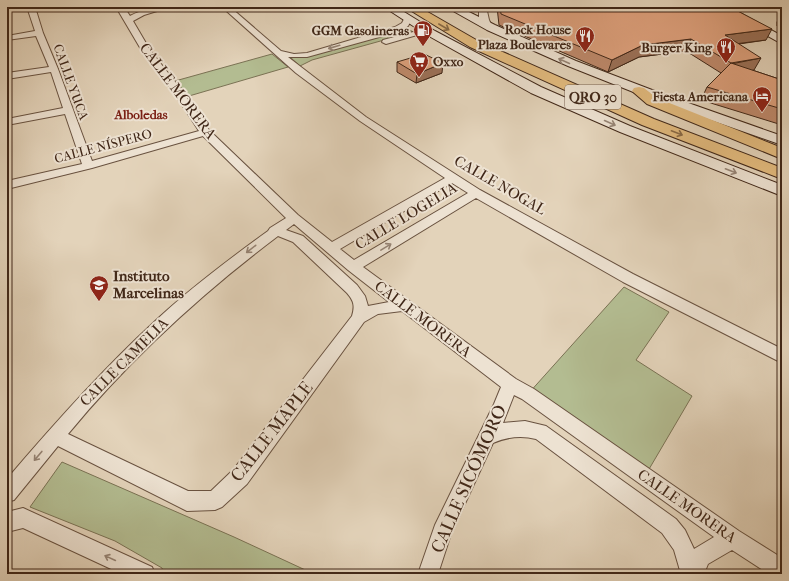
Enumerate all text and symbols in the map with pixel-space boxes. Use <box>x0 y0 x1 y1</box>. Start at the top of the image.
fuel station icon: GGM Gasolineras <box>412 19 434 47</box>
place label: Rock House Plaza Boulevares <box>478 22 572 52</box>
place label: GGM Gasolineras <box>312 23 409 38</box>
one-way arrow <box>438 23 450 31</box>
restaurant icon: Rock House Plaza Boulevares <box>574 25 596 53</box>
restaurant icon: Burger King <box>715 36 737 64</box>
street label: CALLE MORERA <box>136 39 220 143</box>
place label: Burger King <box>641 40 713 56</box>
street label: CALLE YUCA <box>50 42 92 123</box>
one-way arrow <box>328 44 341 51</box>
supermarket icon: Oxxo <box>408 50 430 78</box>
place label: Oxxo <box>433 54 464 69</box>
one-way arrow <box>559 56 571 64</box>
road number: QRO 30 <box>565 85 621 109</box>
hotel icon: Fiesta Americana <box>751 85 773 113</box>
place label: Fiesta Americana <box>651 89 749 104</box>
district label: Alboledas <box>113 107 168 122</box>
one-way arrow <box>604 119 616 127</box>
street label: CALLE NÍSPERO <box>53 126 153 166</box>
one-way arrow <box>670 130 682 138</box>
street label: CALLE NOGAL <box>451 152 549 218</box>
one-way arrow <box>724 168 736 176</box>
street label: CALLE LOGELIA <box>352 178 460 253</box>
one-way arrow <box>380 242 392 250</box>
one-way arrow <box>246 245 257 253</box>
place label: Instituto Marcelinas <box>112 267 184 302</box>
school or university icon: Instituto Marcelinas <box>88 274 110 302</box>
street label: CALLE MORERA <box>371 277 475 361</box>
street label: CALLE CAMELIA <box>76 314 172 410</box>
street label: CALLE MAPLE <box>226 378 318 486</box>
street label: CALLE SICÓMORO <box>425 401 511 556</box>
one-way arrow <box>34 451 43 461</box>
street label: CALLE MORERA <box>634 465 740 547</box>
one-way arrow <box>104 554 116 561</box>

